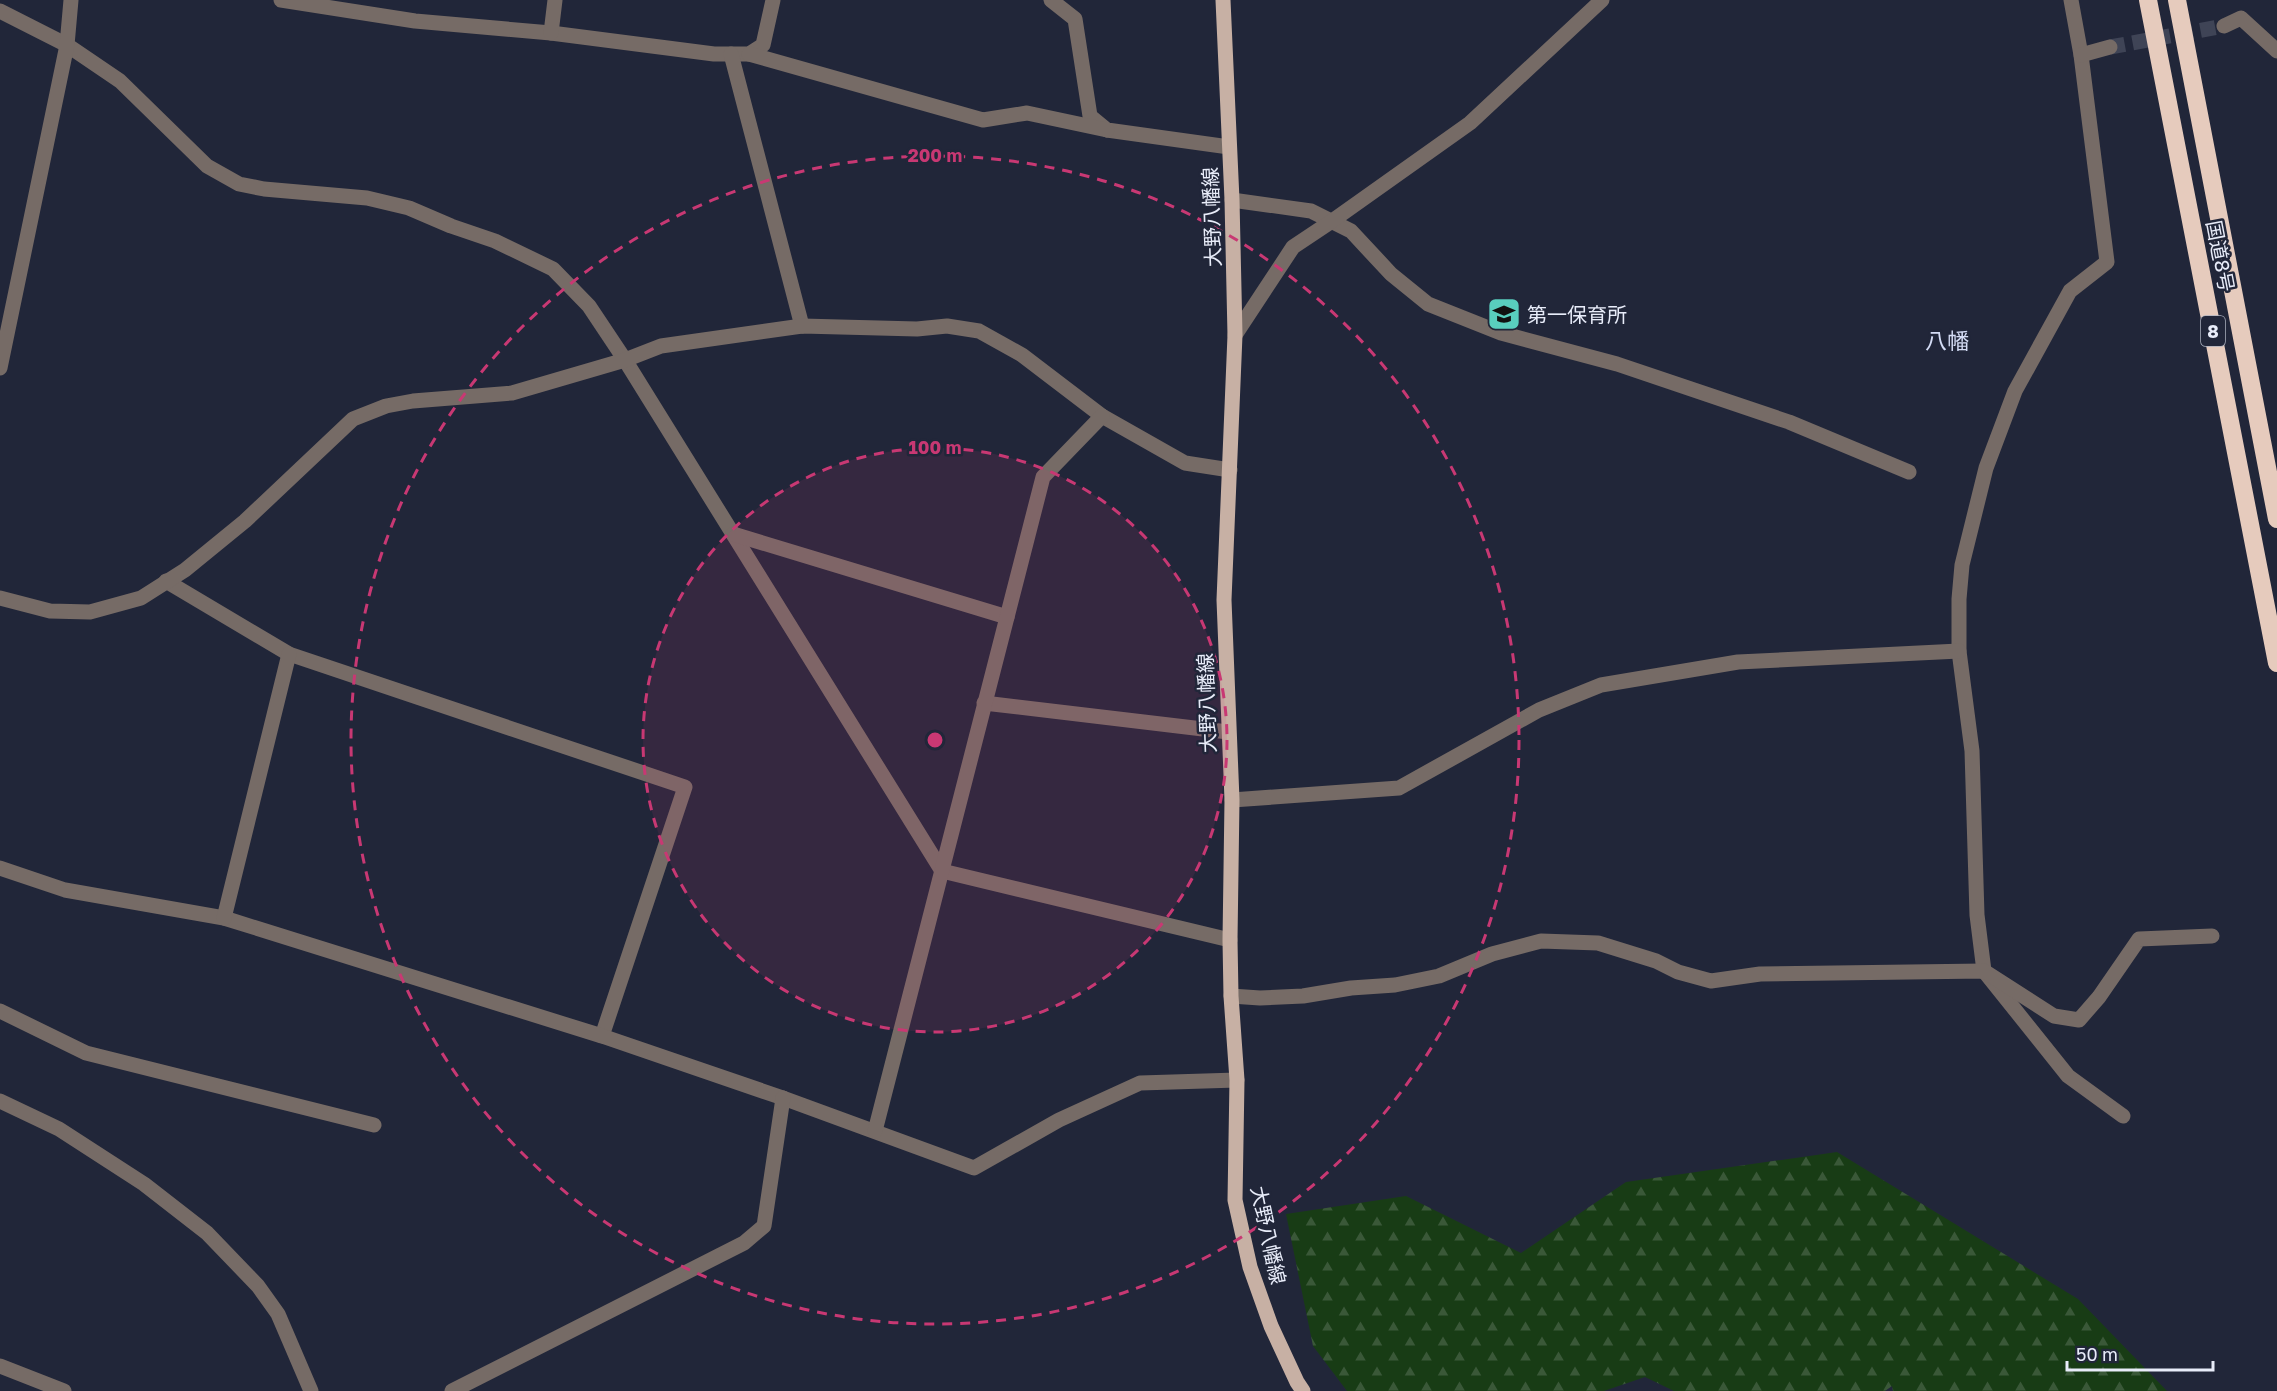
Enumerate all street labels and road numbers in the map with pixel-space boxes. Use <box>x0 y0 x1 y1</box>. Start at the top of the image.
street label: 大野八幡線 <box>1197 167 1225 267</box>
street label: 国道8号 <box>2202 218 2240 294</box>
road number: 8 <box>2201 316 2225 346</box>
street label: 大野八幡線 <box>1192 653 1220 753</box>
street label: 大野八幡線 <box>1247 1184 1291 1286</box>

